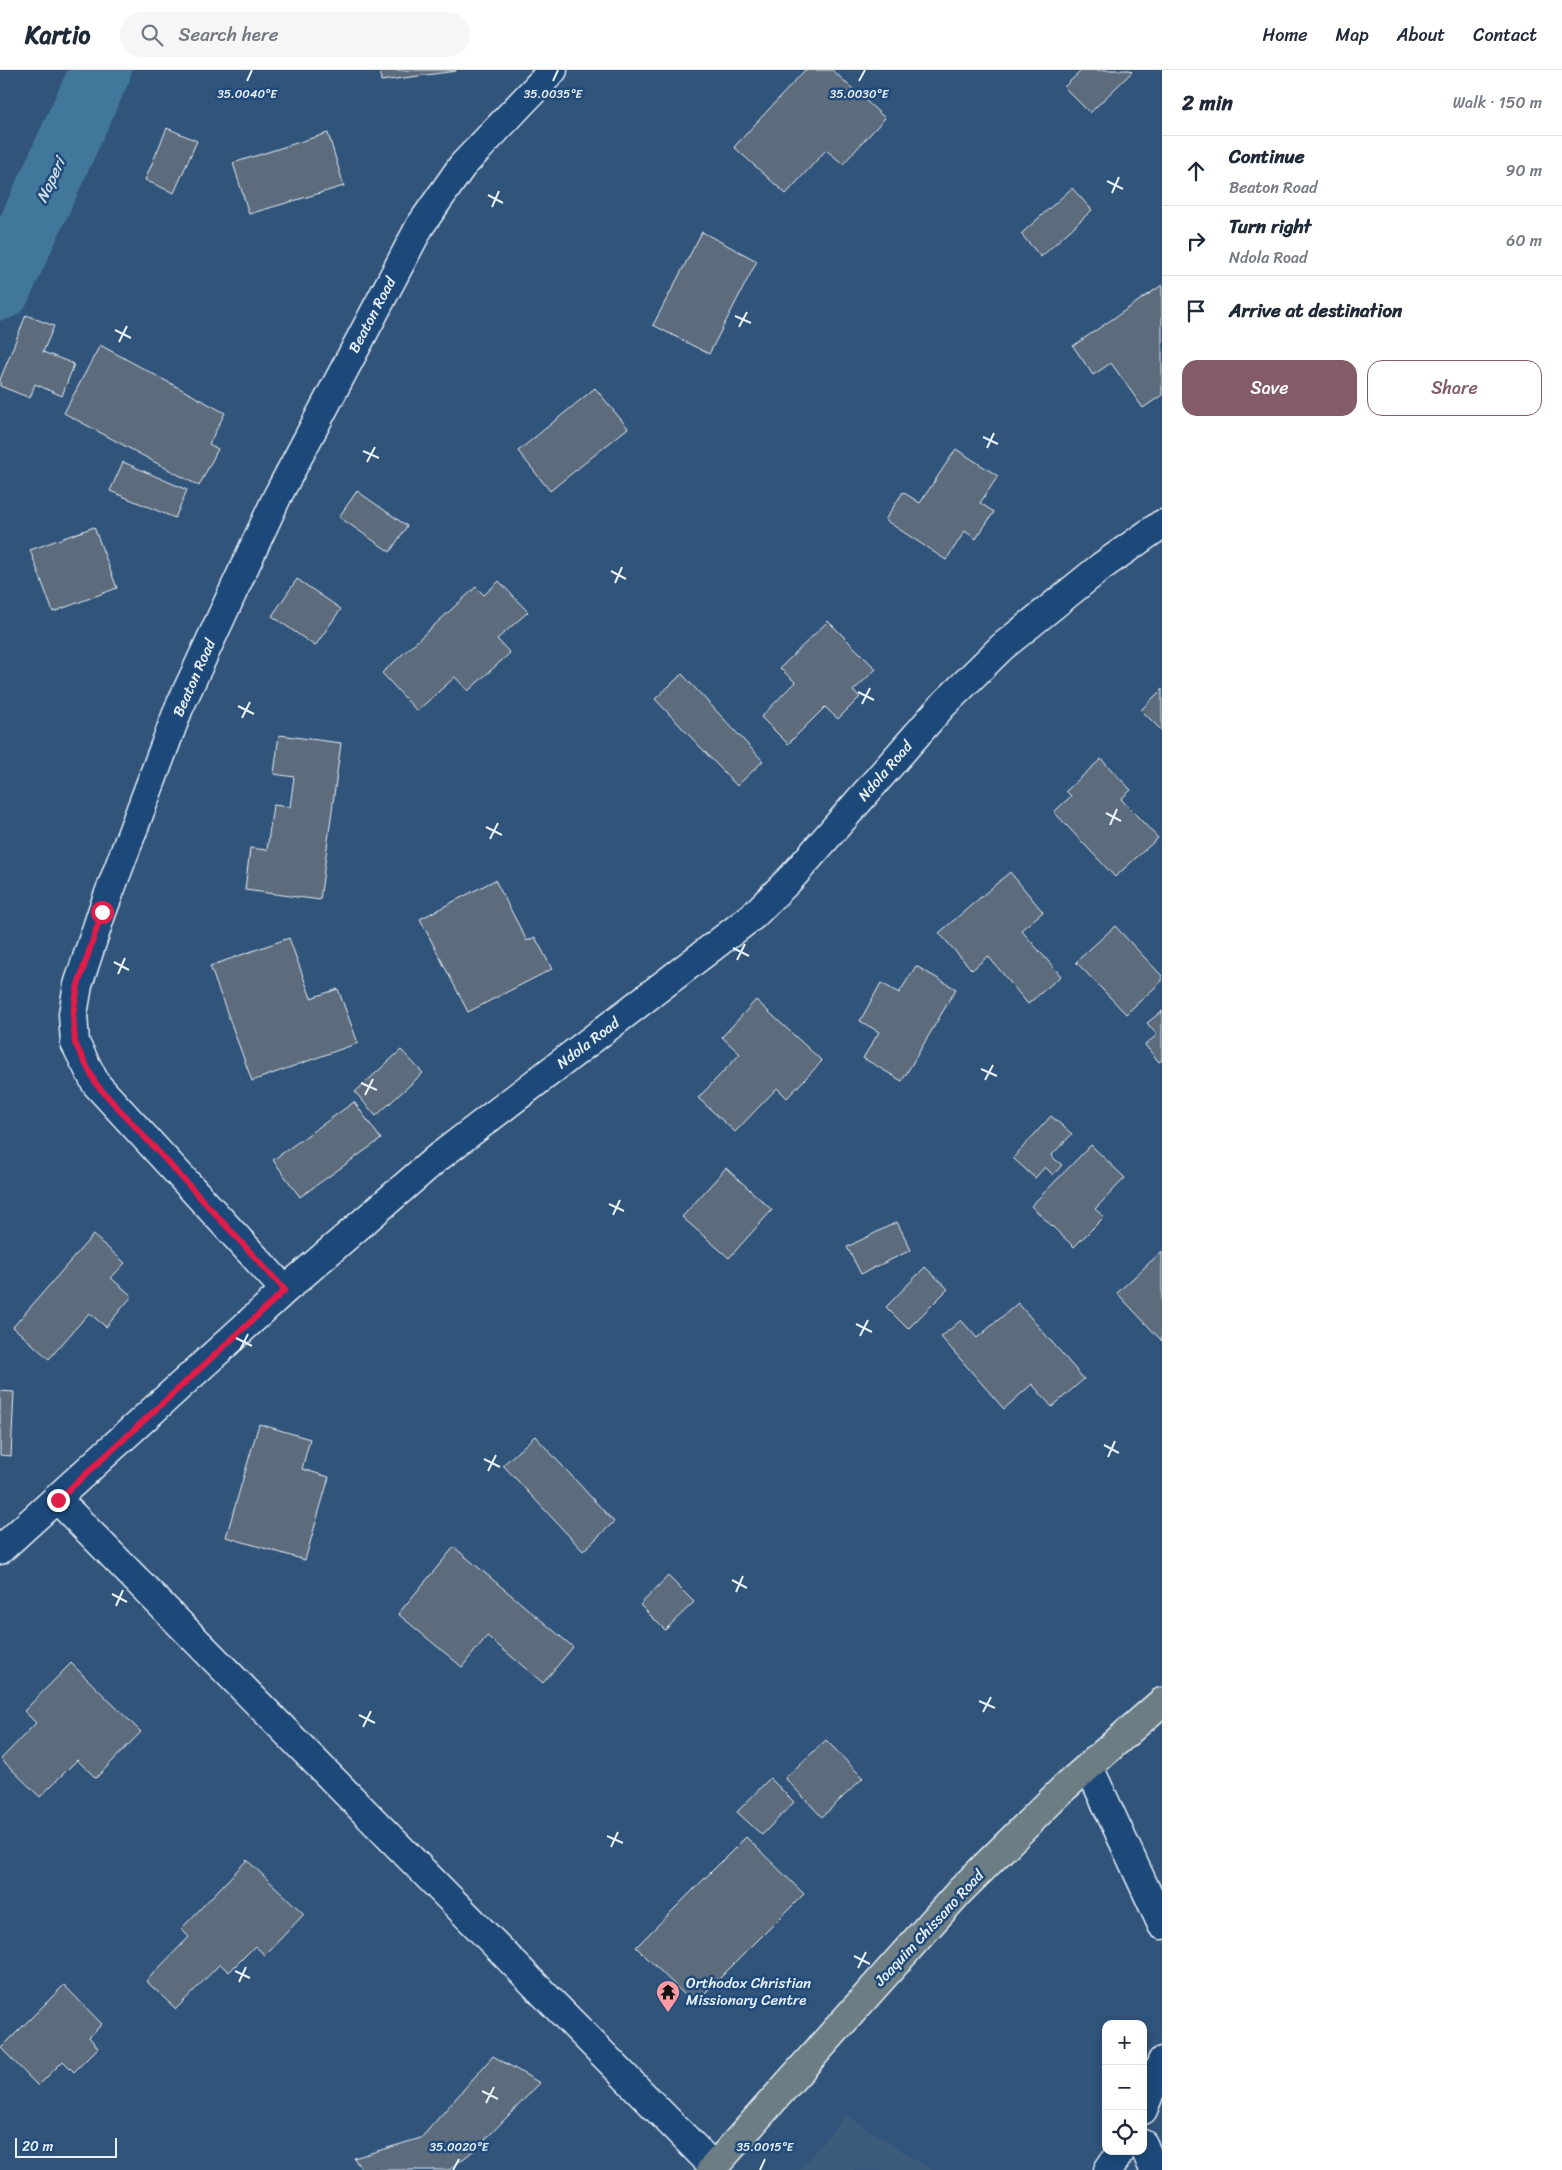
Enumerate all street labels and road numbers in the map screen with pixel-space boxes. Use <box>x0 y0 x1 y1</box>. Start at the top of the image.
street label: Beaton Road <box>341 271 403 358</box>
street label: Beaton Road <box>165 634 223 721</box>
street label: Ndola Road <box>851 734 920 807</box>
street label: Ndola Road <box>551 1010 626 1076</box>
street label: Joaquim Chissano Road <box>867 1863 991 1993</box>

